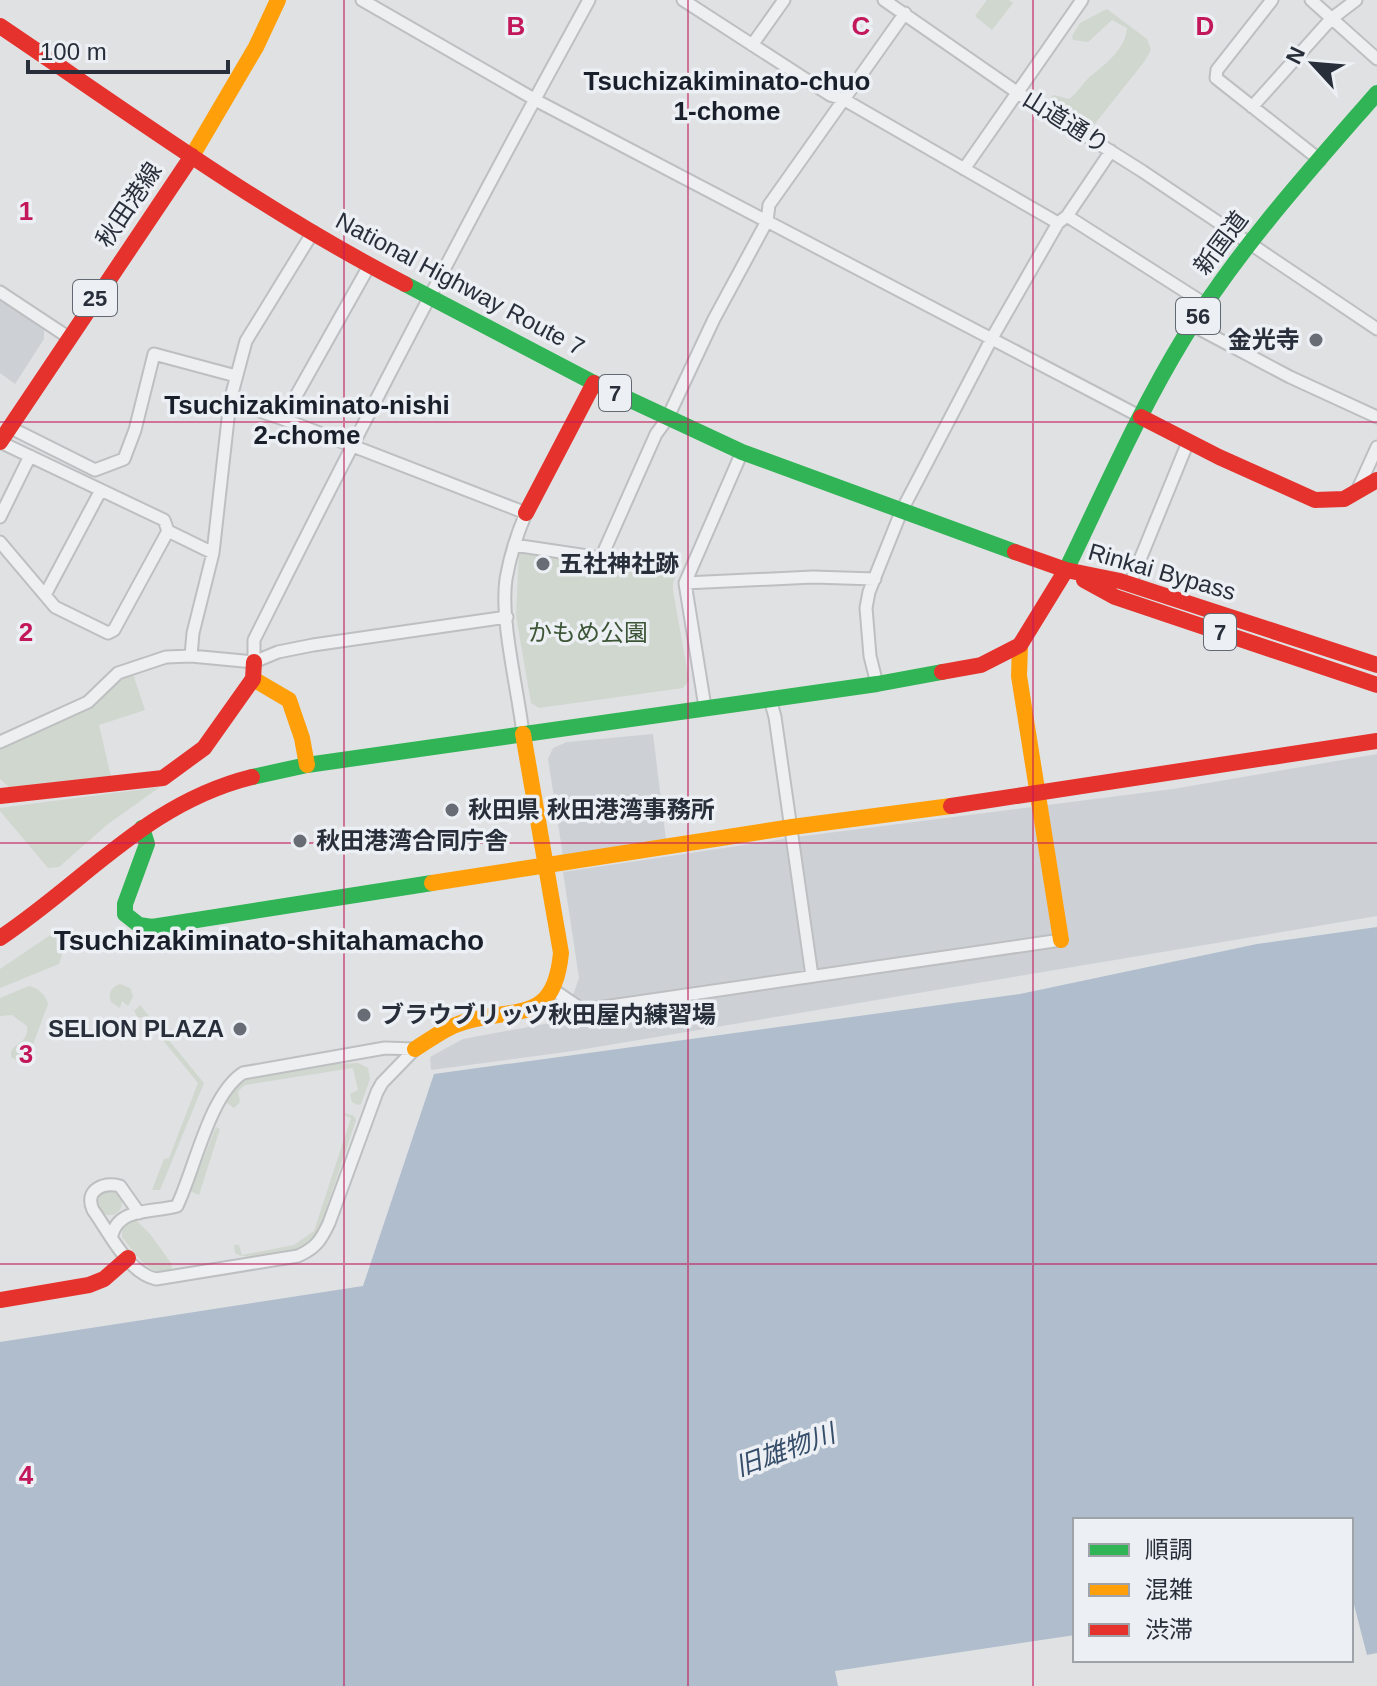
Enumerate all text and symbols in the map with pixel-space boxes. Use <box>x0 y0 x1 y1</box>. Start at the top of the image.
text: B <box>507 11 525 41</box>
text: C <box>852 11 871 41</box>
text: D <box>1196 11 1214 41</box>
scale bar <box>28 24 228 74</box>
north arrow <box>1273 24 1353 104</box>
text: 100 m <box>40 38 107 65</box>
text: N <box>1281 43 1310 68</box>
district label: Tsuchizakiminato-chuo 1-chome <box>584 66 871 126</box>
street label: 山道通り <box>1018 85 1114 158</box>
street label: 秋田港線 <box>91 157 167 252</box>
text: 1 <box>19 196 33 226</box>
street label: National Highway Route 7 <box>331 206 589 361</box>
street label: 新国道 <box>1188 206 1253 280</box>
road number: 25 <box>73 280 117 316</box>
road number: 56 <box>1176 298 1220 334</box>
place label: 金光寺 <box>1228 326 1300 353</box>
marker: 金光寺 <box>1307 331 1325 349</box>
road number: 7 <box>599 375 631 411</box>
district label: Tsuchizakiminato-nishi 2-chome <box>164 390 450 450</box>
street label: Rinkai Bypass <box>1085 538 1239 605</box>
place label: 五社神社跡 <box>559 550 679 577</box>
marker: 五社神社跡 <box>534 555 552 573</box>
road number: 7 <box>1204 614 1236 650</box>
text: 2 <box>19 617 33 647</box>
park label: かもめ公園 <box>528 619 648 646</box>
place label: 秋田県 秋田港湾事務所 <box>468 796 715 823</box>
marker: 秋田県 秋田港湾事務所 <box>443 801 461 819</box>
place label: 秋田港湾合同庁舎 <box>316 827 508 854</box>
marker: 秋田港湾合同庁舎 <box>291 832 309 850</box>
district label: Tsuchizakiminato-shitahamacho <box>54 925 484 956</box>
place label: ブラウブリッツ秋田屋内練習場 <box>380 1001 716 1028</box>
marker: ブラウブリッツ秋田屋内練習場 <box>355 1006 373 1024</box>
place label: SELION PLAZA <box>48 1015 224 1042</box>
marker: SELION PLAZA <box>231 1020 249 1038</box>
text: 3 <box>19 1039 33 1069</box>
water label: 旧雄物川 <box>731 1417 842 1482</box>
text: 4 <box>19 1460 34 1490</box>
legend <box>1073 1518 1353 1662</box>
text: 順調 <box>1145 1536 1193 1563</box>
text: 混雑 <box>1145 1576 1193 1603</box>
text: 渋滞 <box>1145 1616 1193 1643</box>

